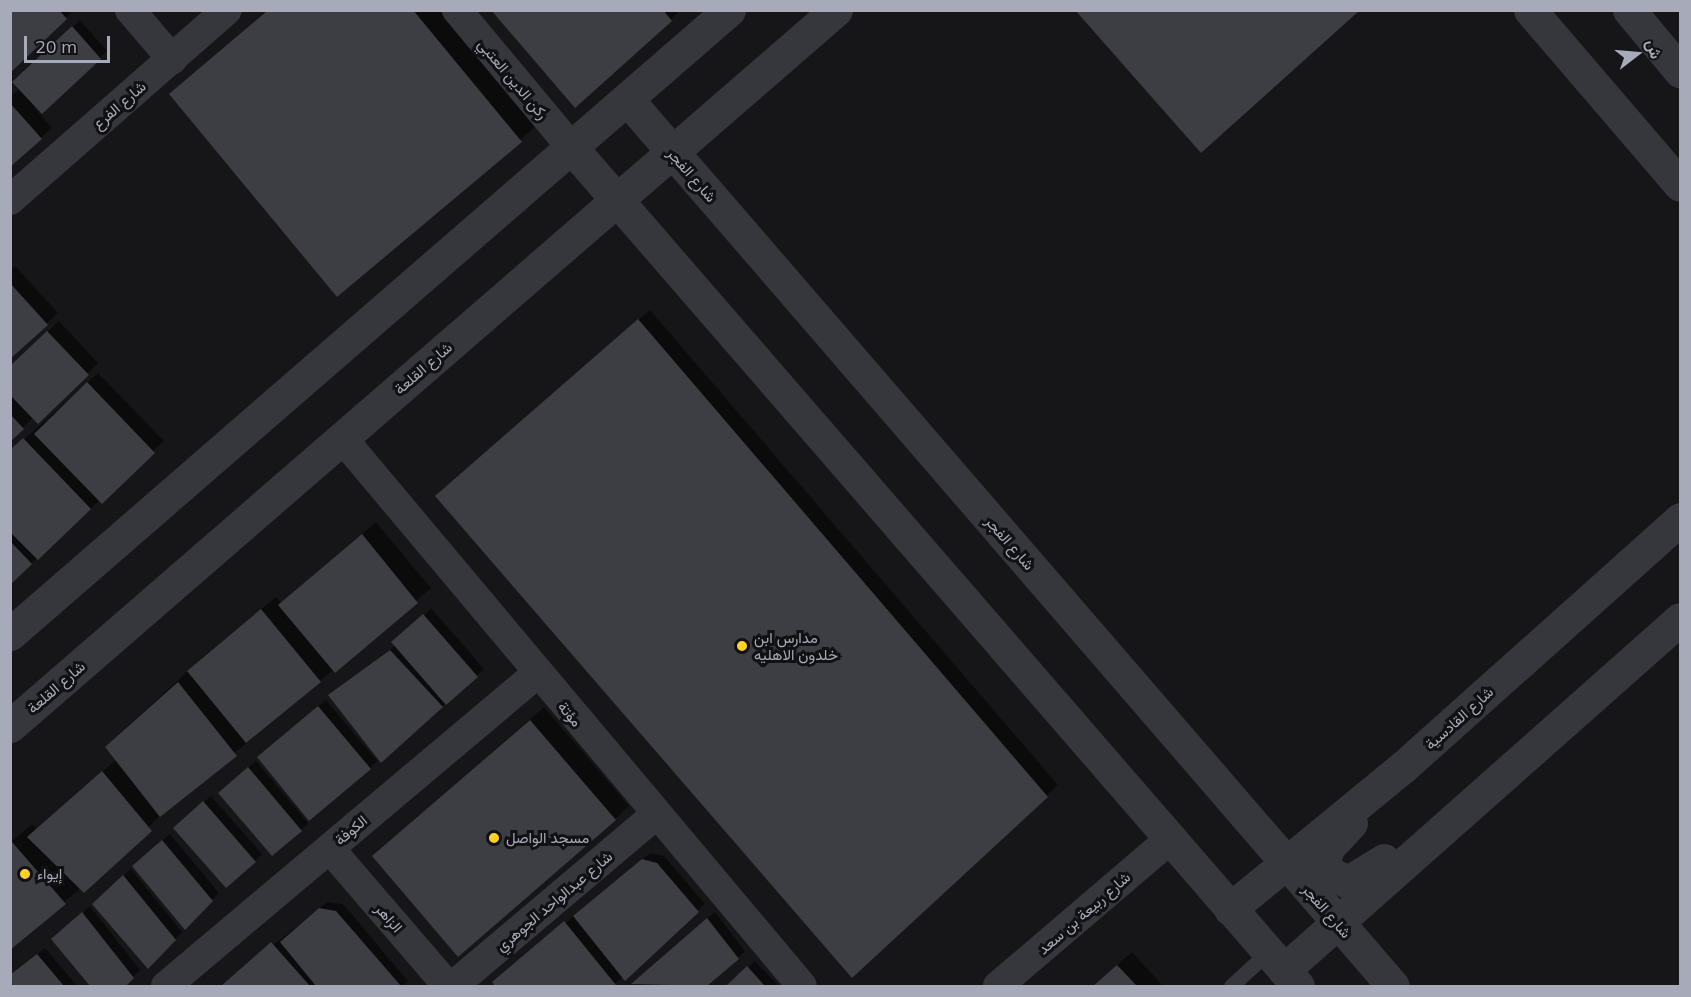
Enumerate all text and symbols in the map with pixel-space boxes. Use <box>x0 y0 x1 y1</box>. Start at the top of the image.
scale bar <box>27 24 112 62</box>
north arrow <box>1607 24 1667 84</box>
text: 20 m <box>35 35 77 58</box>
street label: ركن الدين العتبي <box>474 35 552 123</box>
text: ش <box>1642 37 1667 61</box>
street label: شارع الفرع <box>89 77 149 133</box>
street label: شارع الفجر <box>664 144 720 206</box>
street label: شارع القلعة <box>391 338 455 398</box>
street label: شارع الفجر <box>982 512 1038 574</box>
place label: مدارس ابن خلدون الاهليه <box>754 628 838 663</box>
marker: مدارس ابن خلدون الاهليه <box>735 639 749 653</box>
street label: شارع القلعة <box>24 657 88 717</box>
street label: شارع القادسية <box>1421 683 1497 753</box>
street label: مؤتة <box>554 698 586 730</box>
street label: الكوفة <box>331 811 371 849</box>
place label: مسجد الواصل <box>506 829 589 847</box>
marker: مسجد الواصل <box>487 831 501 845</box>
street label: شارع عبدالواحد الجوهري <box>492 847 616 955</box>
place label: إيواء <box>37 865 62 883</box>
marker: إيواء <box>18 867 32 881</box>
street label: شارع ربيعة بن سعد <box>1034 868 1134 958</box>
street label: شارع الفجر <box>1299 880 1355 942</box>
street label: الزاهر <box>372 900 406 936</box>

